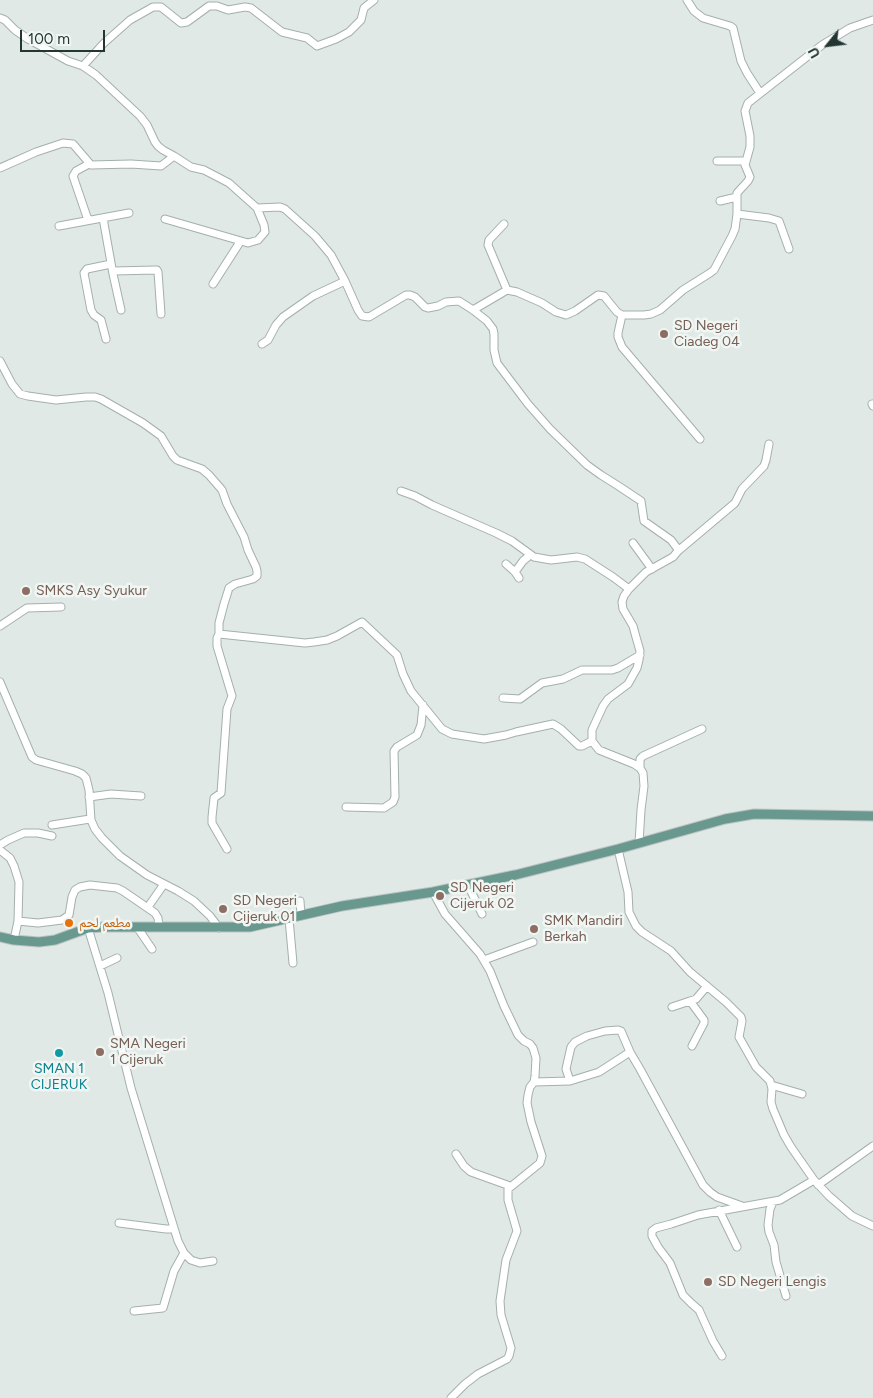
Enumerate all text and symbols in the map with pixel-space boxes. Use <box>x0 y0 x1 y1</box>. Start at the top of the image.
scale bar <box>22 20 108 52</box>
north arrow <box>803 20 853 70</box>
text: 100 m <box>28 30 70 48</box>
text: U <box>805 44 824 61</box>
place label: SD Negeri Ciadeg 04 <box>674 318 740 351</box>
marker: SD Negeri Ciadeg 04 <box>658 328 670 340</box>
place label: SMKS Asy Syukur <box>36 583 147 599</box>
marker: SMKS Asy Syukur <box>20 585 32 597</box>
place label: SD Negeri Cijeruk 02 <box>450 880 514 912</box>
marker: SD Negeri Cijeruk 02 <box>434 890 446 902</box>
place label: SD Negeri Cijeruk 01 <box>233 893 297 926</box>
marker: SD Negeri Cijeruk 01 <box>217 903 229 915</box>
place label: SMK Mandiri Berkah <box>544 913 623 946</box>
place label: مطعم لحم <box>79 915 131 931</box>
marker: مطعم لحم <box>63 917 75 929</box>
marker: SMK Mandiri Berkah <box>528 923 540 935</box>
place label: SMA Negeri 1 Cijeruk <box>110 1036 186 1068</box>
marker: SMA Negeri 1 Cijeruk <box>94 1046 106 1058</box>
marker: SMAN 1 CIJERUK <box>53 1047 65 1059</box>
place label: SMAN 1 CIJERUK <box>31 1061 87 1094</box>
place label: SD Negeri Lengis <box>718 1274 826 1290</box>
marker: SD Negeri Lengis <box>702 1276 714 1288</box>

